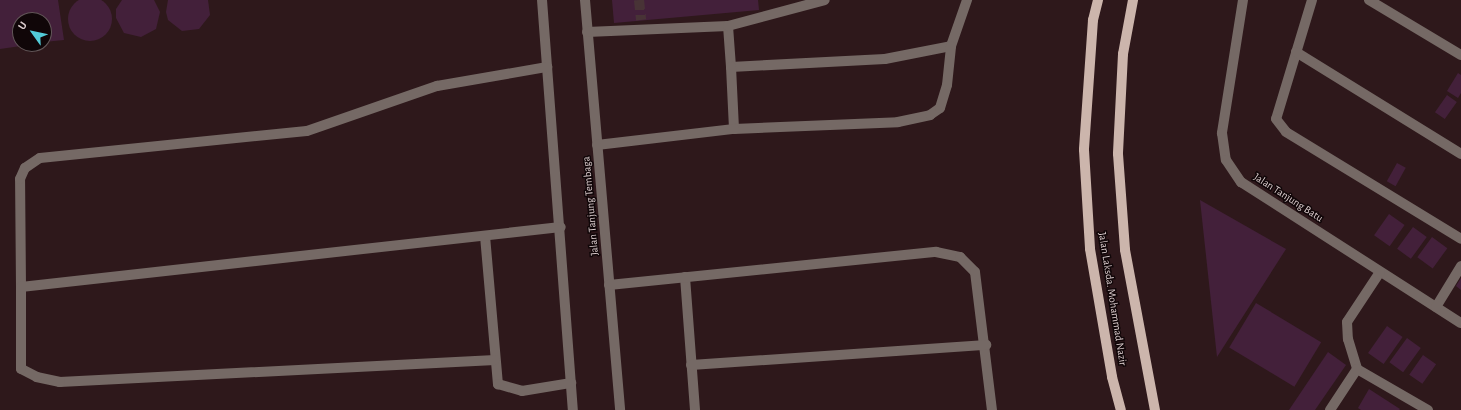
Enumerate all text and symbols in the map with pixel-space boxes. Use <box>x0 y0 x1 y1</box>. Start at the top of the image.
north arrow <box>12 12 52 52</box>
text: U <box>16 20 29 32</box>
street label: Jalan Tanjung Tembaga <box>580 156 602 256</box>
street label: Jalan Tanjung Batu <box>1251 171 1325 225</box>
street label: Jalan Laksda. Mohammad Nazir <box>1095 231 1129 367</box>

